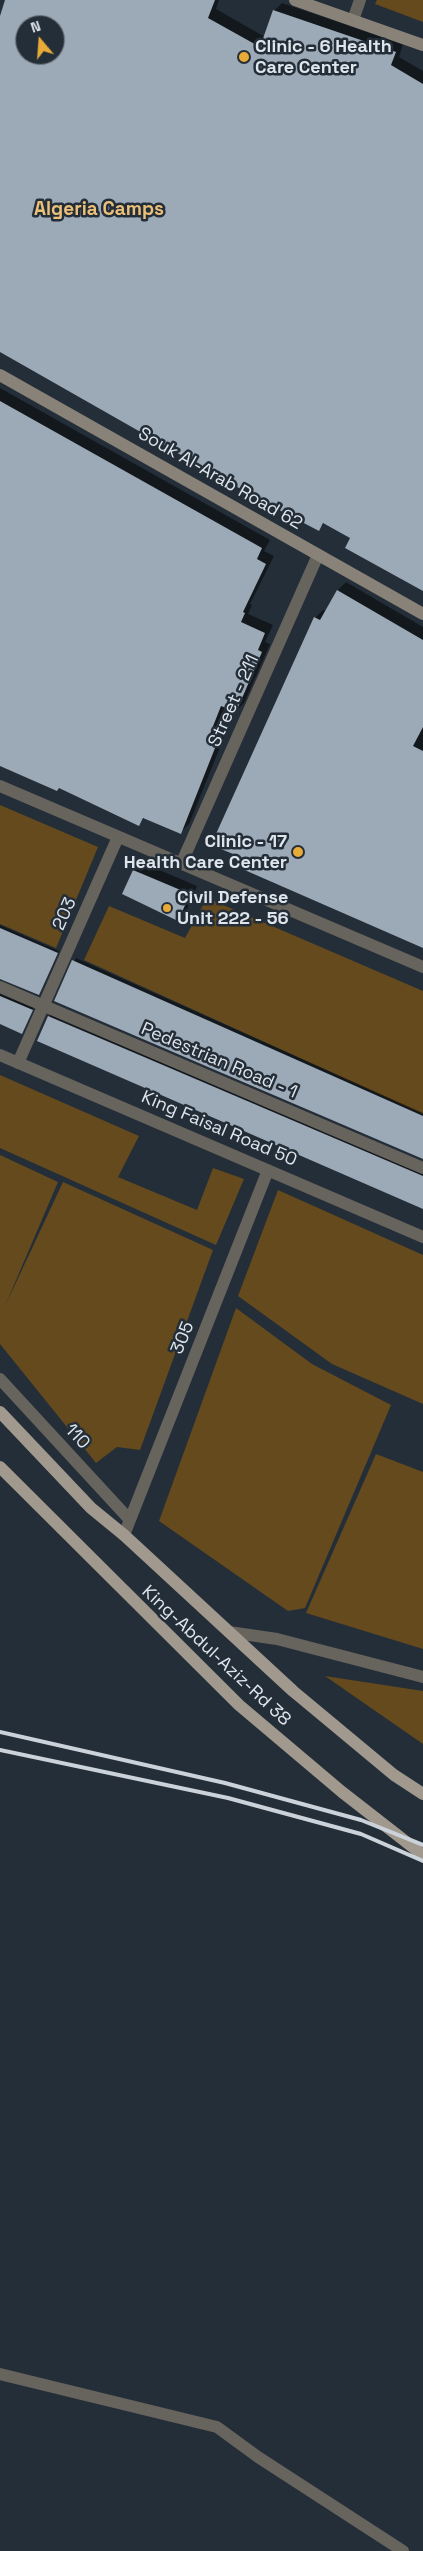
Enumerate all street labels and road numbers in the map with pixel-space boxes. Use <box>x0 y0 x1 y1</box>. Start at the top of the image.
street label: Souk Al-Arab Road 62 <box>134 423 306 535</box>
street label: Street - 211 <box>204 652 264 750</box>
street label: 203 <box>48 894 82 934</box>
street label: Pedestrian Road - 1 <box>138 1018 300 1104</box>
street label: King Faisal Road 50 <box>138 1086 300 1172</box>
street label: 305 <box>167 1319 199 1357</box>
street label: 110 <box>60 1420 94 1454</box>
street label: King-Abdul-Aziz-Rd 38 <box>137 1581 295 1731</box>

